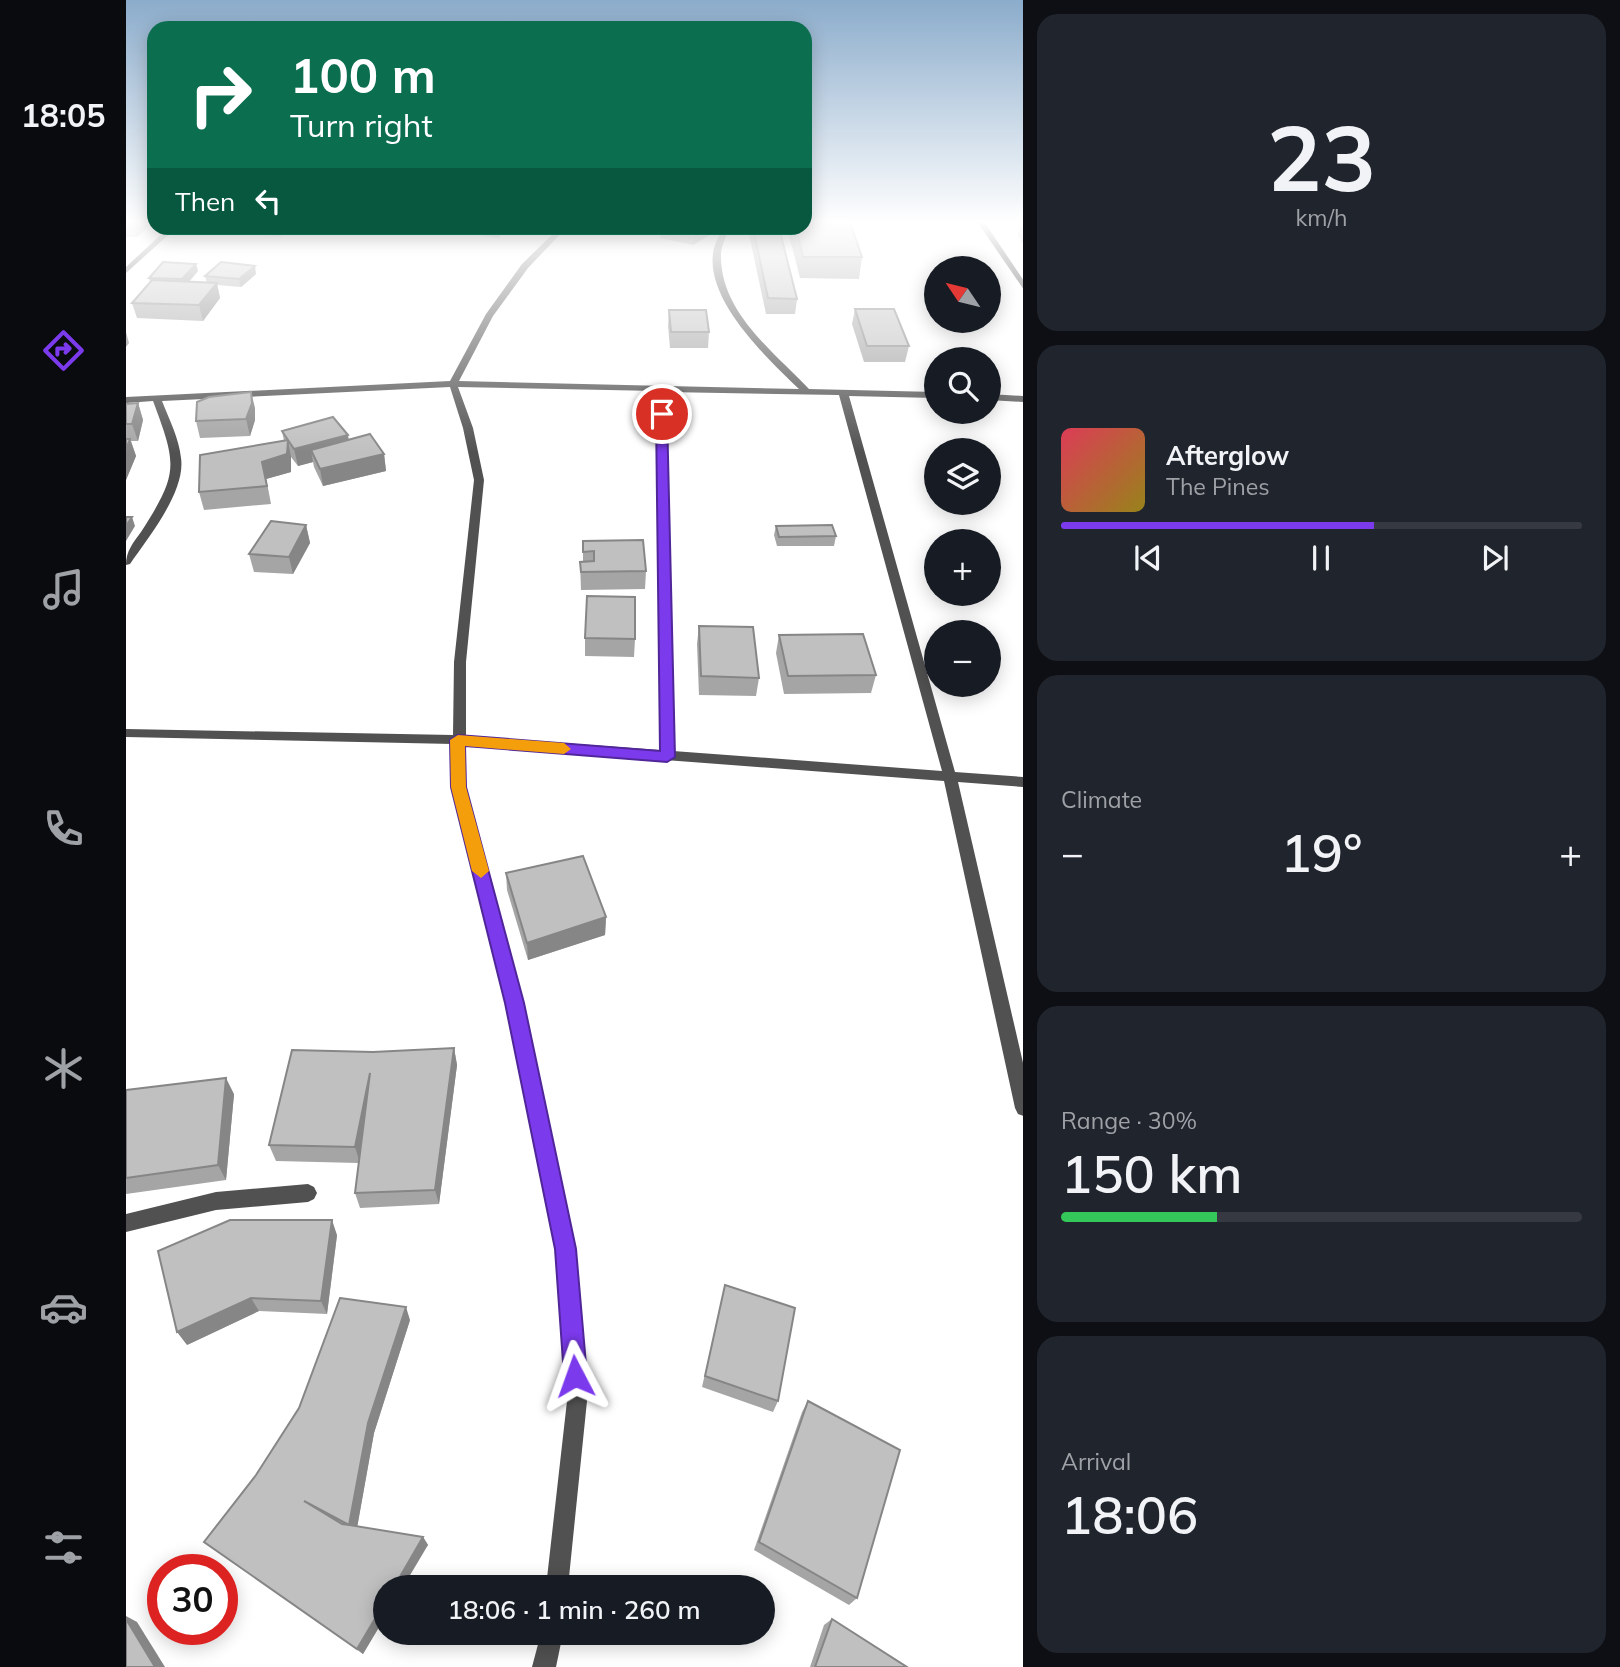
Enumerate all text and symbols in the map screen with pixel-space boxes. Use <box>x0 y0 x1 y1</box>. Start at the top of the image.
text: 100 m <box>290 44 436 105</box>
icon: right <box>175 49 266 140</box>
text: 18:05 <box>21 95 105 135</box>
text: 23 <box>1267 100 1376 214</box>
text: Turn right <box>290 105 433 145</box>
icon: left <box>249 182 287 220</box>
text: Then <box>175 185 235 218</box>
text: km/h <box>1295 203 1348 232</box>
north arrow <box>924 256 1001 332</box>
map controls <box>924 256 1001 697</box>
icon: directions <box>39 326 88 375</box>
button: search <box>924 347 1001 424</box>
pin <box>632 384 692 444</box>
icon: arrive <box>643 395 681 433</box>
button: layers <box>924 438 1001 515</box>
text: Afterglow <box>1166 439 1289 472</box>
text: The Pines <box>1166 472 1270 501</box>
button: + <box>924 529 1001 606</box>
icon: previous <box>1129 539 1167 577</box>
icon: pause <box>1302 539 1340 577</box>
icon: next <box>1476 539 1514 577</box>
icon: music <box>39 565 88 614</box>
button: − <box>924 620 1001 697</box>
text: Climate <box>1061 785 1142 814</box>
icon: phone <box>39 804 88 853</box>
text: 19° <box>1281 820 1362 885</box>
text: − <box>1061 829 1084 877</box>
text: + <box>1559 829 1582 877</box>
icon: climate <box>39 1044 88 1093</box>
text: Range · 30% <box>1061 1106 1197 1135</box>
text: 150 km <box>1061 1141 1242 1206</box>
icon: car <box>39 1283 88 1332</box>
position arrow <box>538 1339 612 1413</box>
text: Arrival <box>1061 1447 1131 1476</box>
text: 18:06 <box>1061 1482 1198 1547</box>
icon: filters <box>39 1523 88 1572</box>
speed limit sign: 30 <box>147 1554 238 1645</box>
text: 18:06 · 1 min · 260 m <box>447 1593 701 1626</box>

